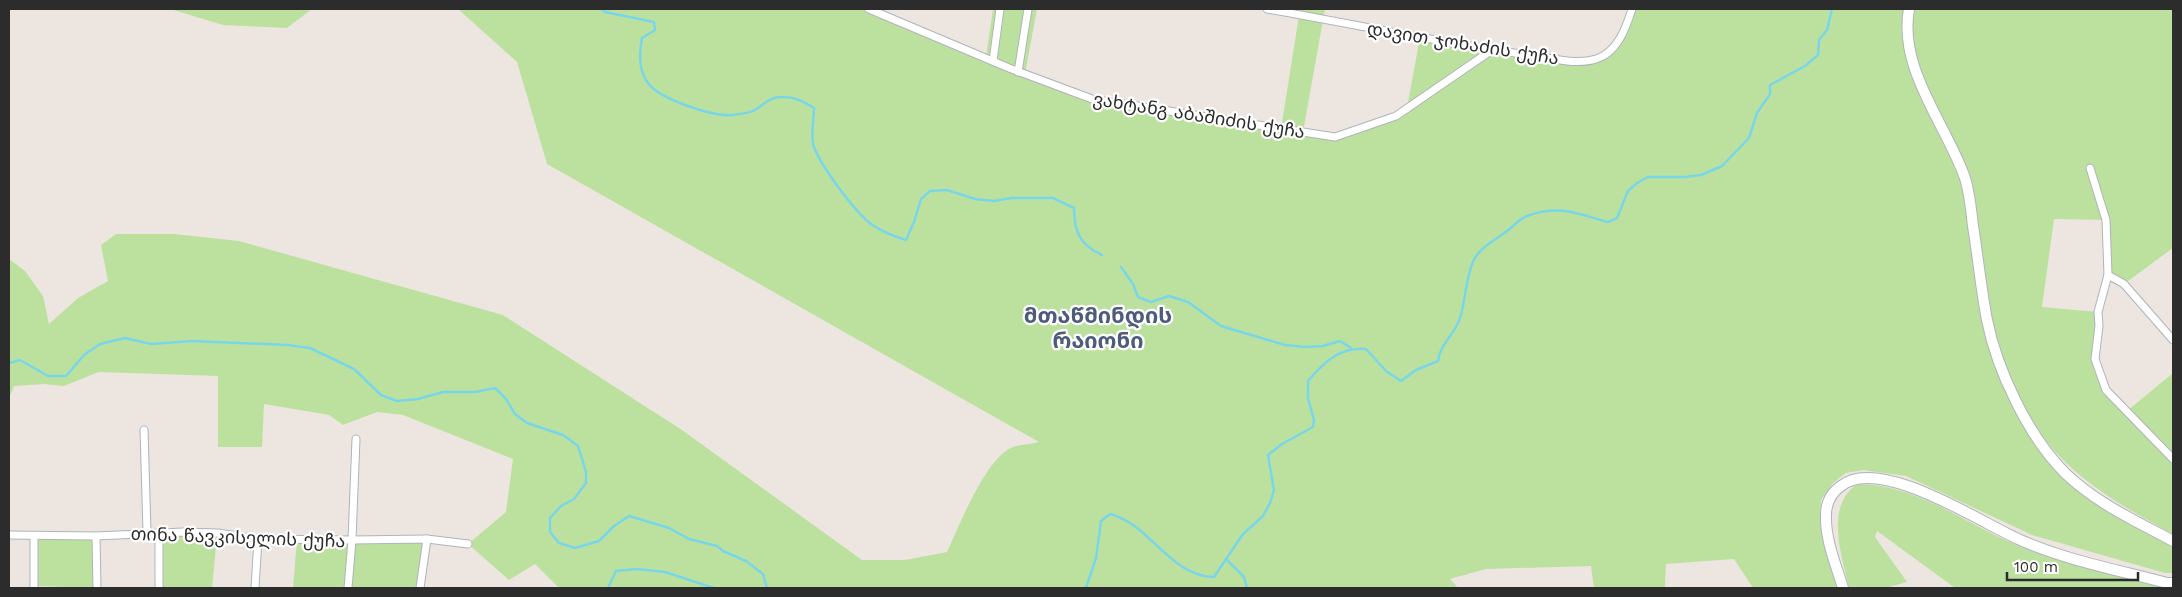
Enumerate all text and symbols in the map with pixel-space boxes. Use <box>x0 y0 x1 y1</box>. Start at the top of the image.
street label: დავით ჯოხაძის ქუჩა <box>1366 17 1560 70</box>
street label: ვახტანგ აბაშიძის ქუჩა <box>1091 88 1306 143</box>
district label: მთაწმინდის რაიონი <box>1024 303 1172 353</box>
street label: თინა წავკისელის ქუჩა <box>130 523 346 552</box>
scale bar <box>2007 550 2138 582</box>
text: 100 m <box>2014 558 2058 576</box>

